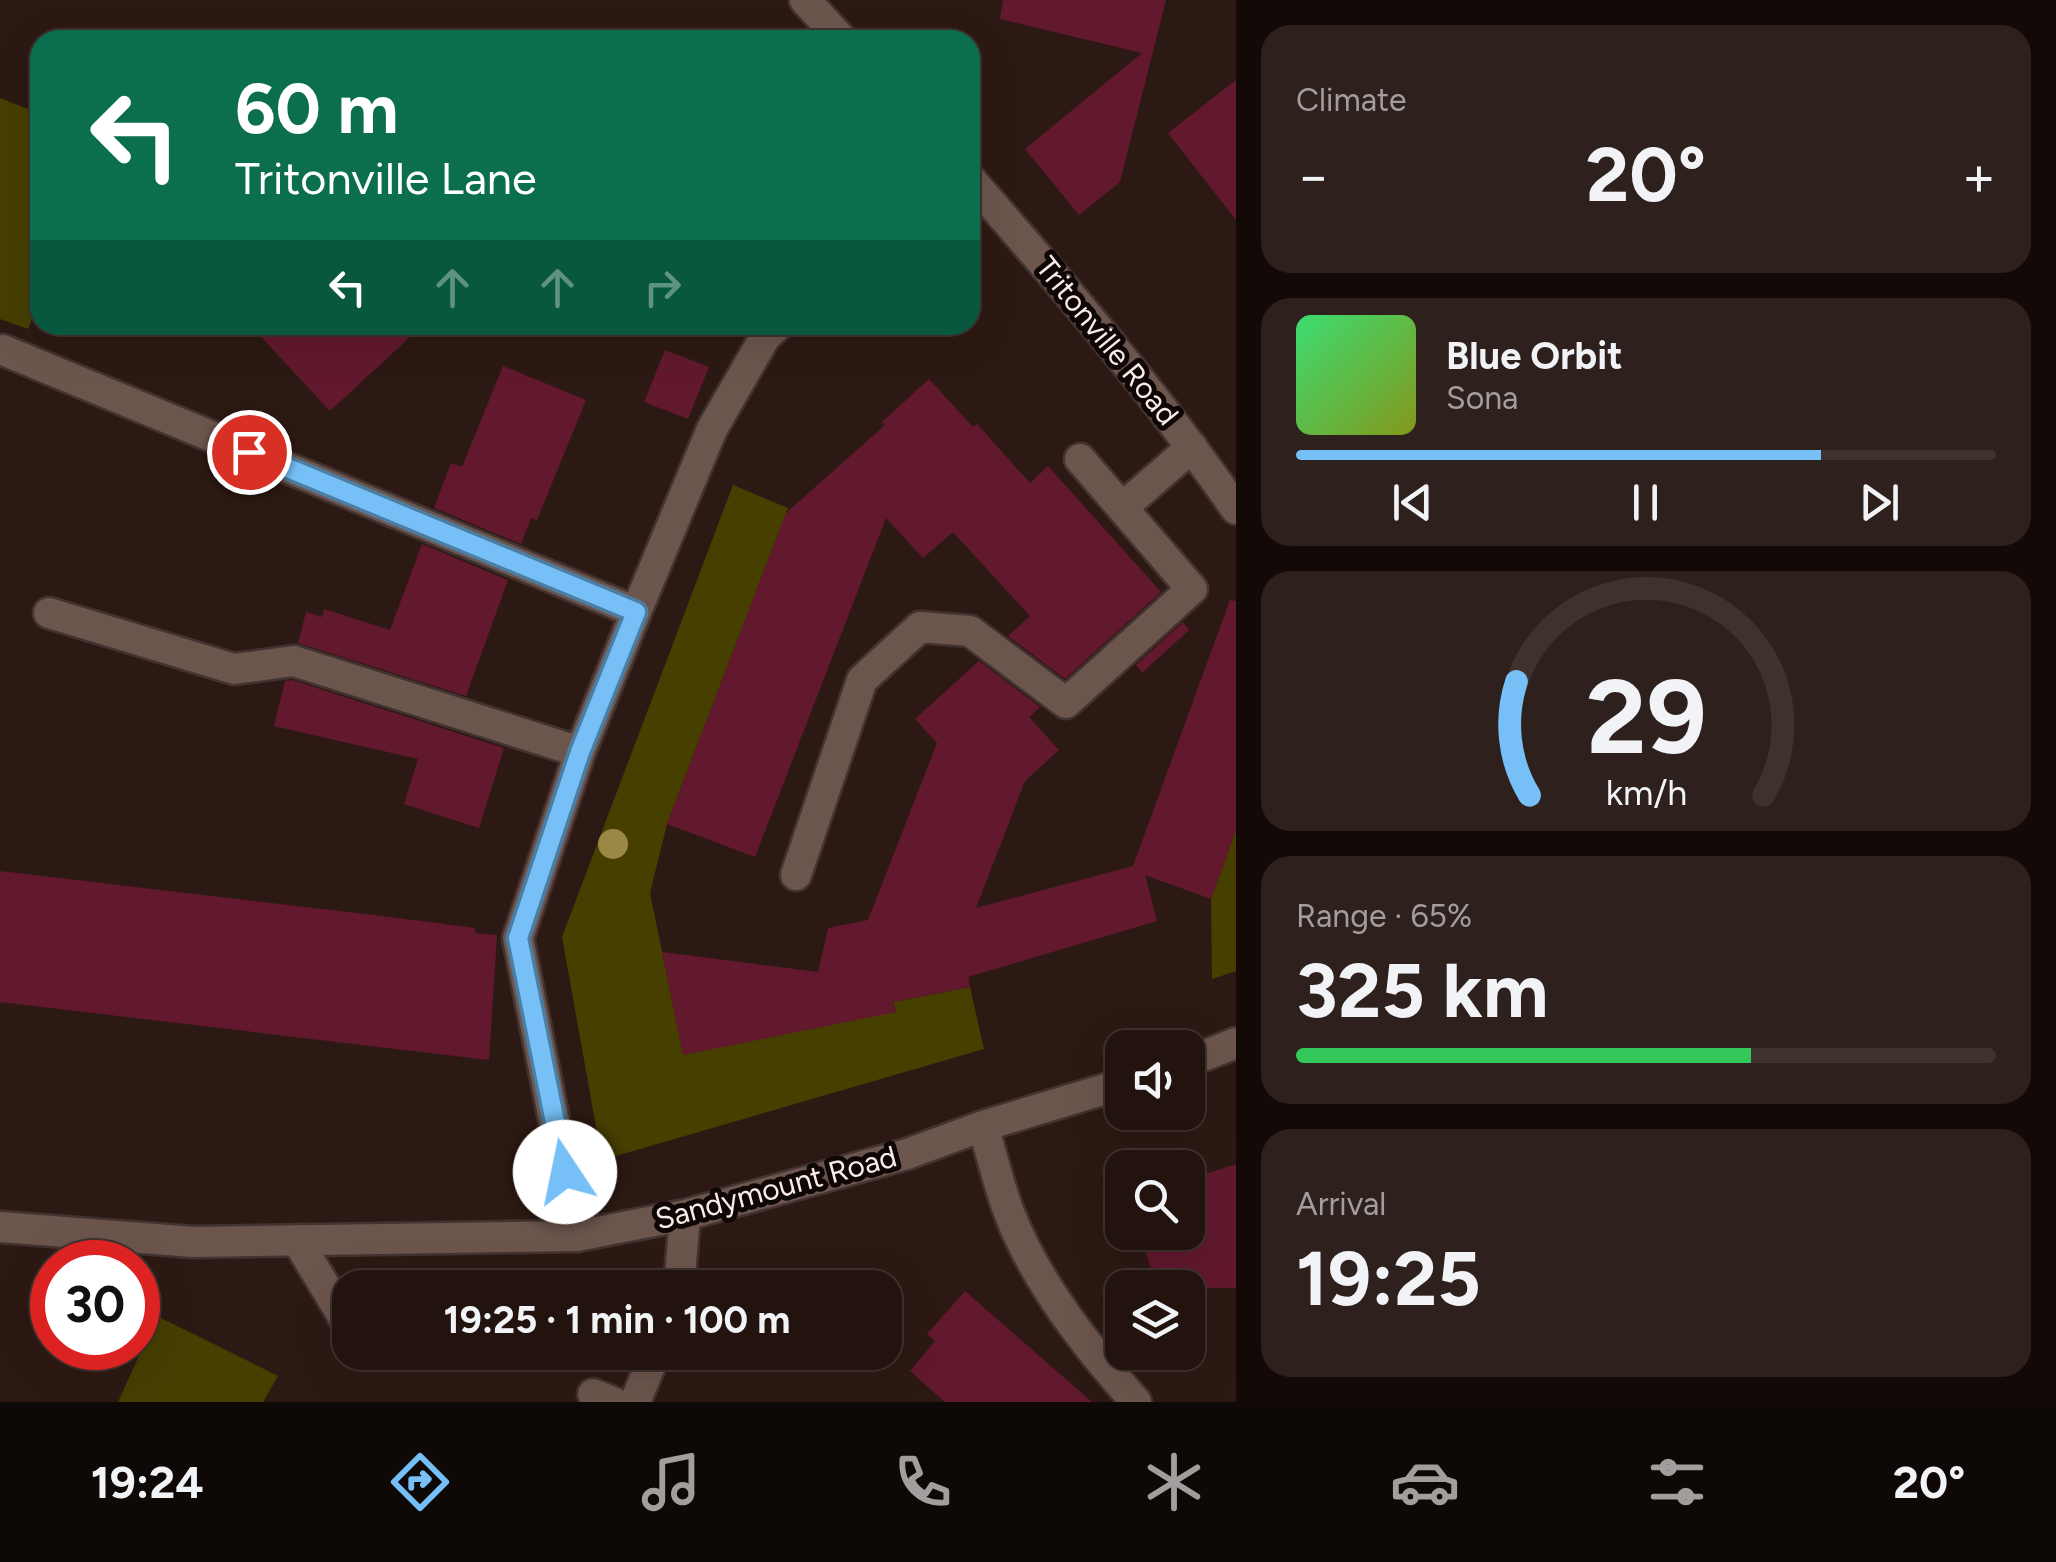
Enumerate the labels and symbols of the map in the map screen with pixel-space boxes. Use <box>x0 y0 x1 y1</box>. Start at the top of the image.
street label: Tritonville Road <box>1028 249 1187 432</box>
pin <box>207 410 292 495</box>
position arrow <box>513 1120 617 1224</box>
street label: Sandymount Road <box>651 1138 900 1237</box>
speed limit sign: 30 <box>30 1240 160 1370</box>

